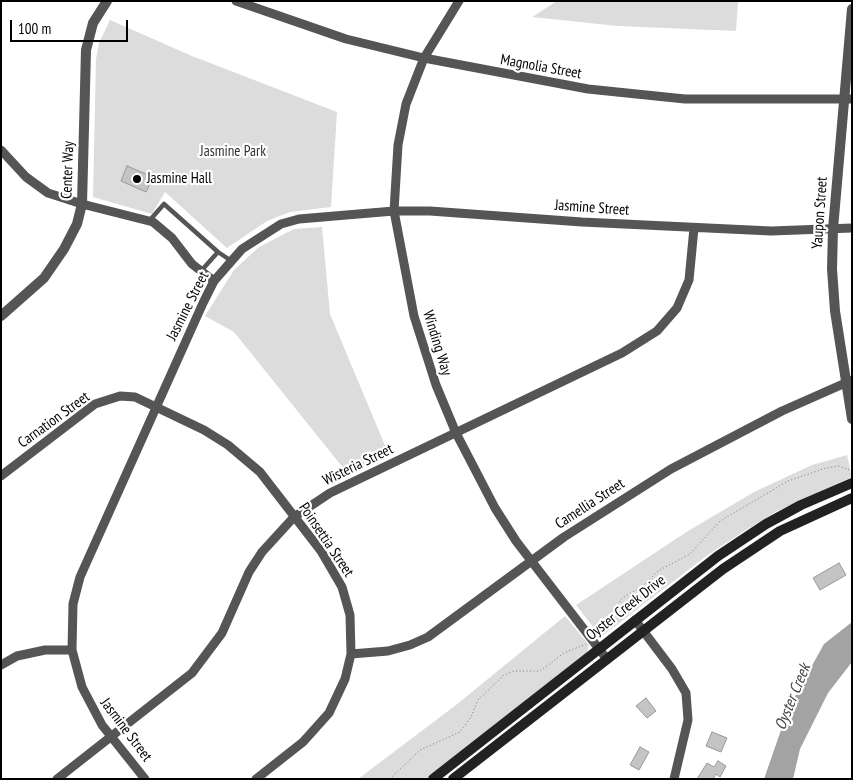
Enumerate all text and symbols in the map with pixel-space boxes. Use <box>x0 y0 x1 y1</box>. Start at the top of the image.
scale bar <box>12 10 130 42</box>
text: 100 m <box>18 19 51 38</box>
street label: Magnolia Street <box>499 51 583 83</box>
street label: Center Way <box>58 141 78 199</box>
park label: Jasmine Park <box>200 143 266 161</box>
place label: Jasmine Hall <box>147 170 212 188</box>
marker: Jasmine Hall <box>131 173 143 185</box>
street label: Yaupon Street <box>809 176 831 250</box>
street label: Jasmine Street <box>554 196 630 220</box>
street label: Jasmine Street <box>163 269 213 343</box>
street label: Winding Way <box>419 308 455 378</box>
street label: Carnation Street <box>15 388 93 452</box>
street label: Wisteria Street <box>320 440 396 490</box>
street label: Camellia Street <box>552 475 628 533</box>
street label: Poinsettia Street <box>295 499 357 581</box>
street label: Oyster Creek Drive <box>583 571 669 645</box>
water label: Oyster Creek <box>771 661 815 733</box>
street label: Jasmine Street <box>96 695 156 765</box>

